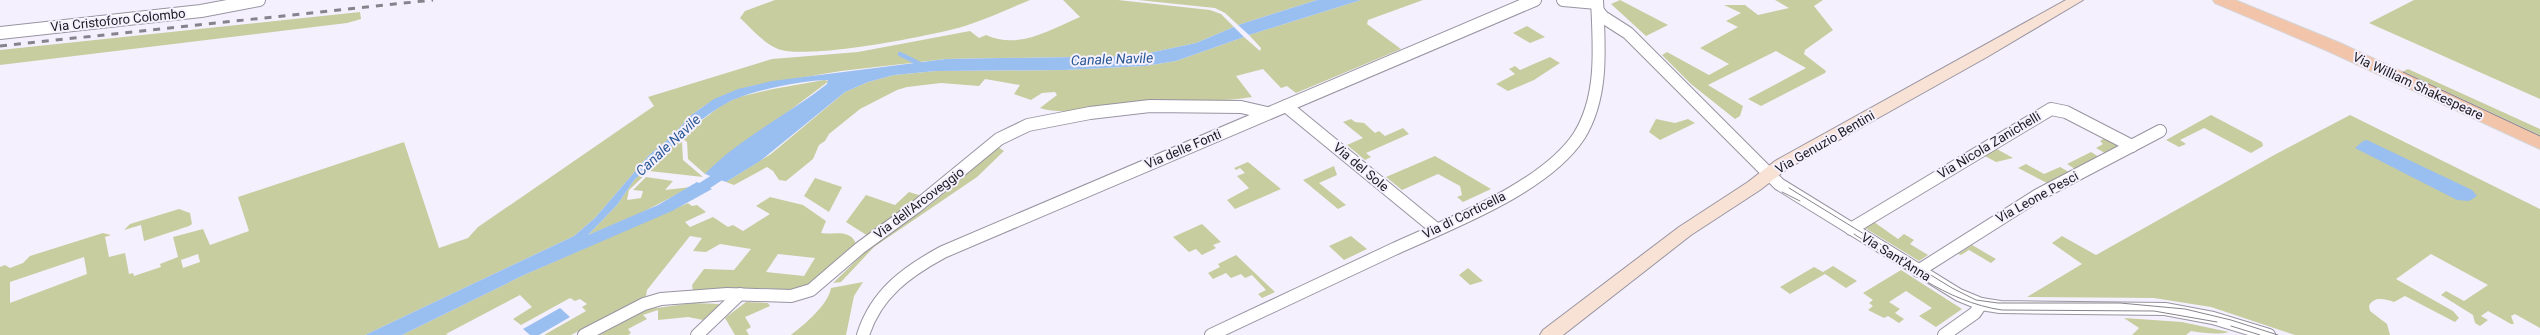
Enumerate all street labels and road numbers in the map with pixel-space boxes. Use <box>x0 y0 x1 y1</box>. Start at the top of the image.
street label: Via Cristoforo Colombo <box>50 5 186 35</box>
street label: Via William Shakespeare <box>2350 49 2486 123</box>
street label: Via Genuzio Bentini <box>1773 108 1877 176</box>
street label: Via Nicola Zanichelli <box>1935 108 2043 182</box>
street label: Via delle Fonti <box>1143 126 1223 172</box>
street label: Via del Sole <box>1330 140 1392 195</box>
street label: Via dell'Arcoveggio <box>871 164 967 242</box>
street label: Via Leone Pesci <box>1993 168 2081 226</box>
street label: Via di Corticella <box>1420 188 1508 242</box>
street label: Via Sant'Anna <box>1858 230 1934 284</box>

